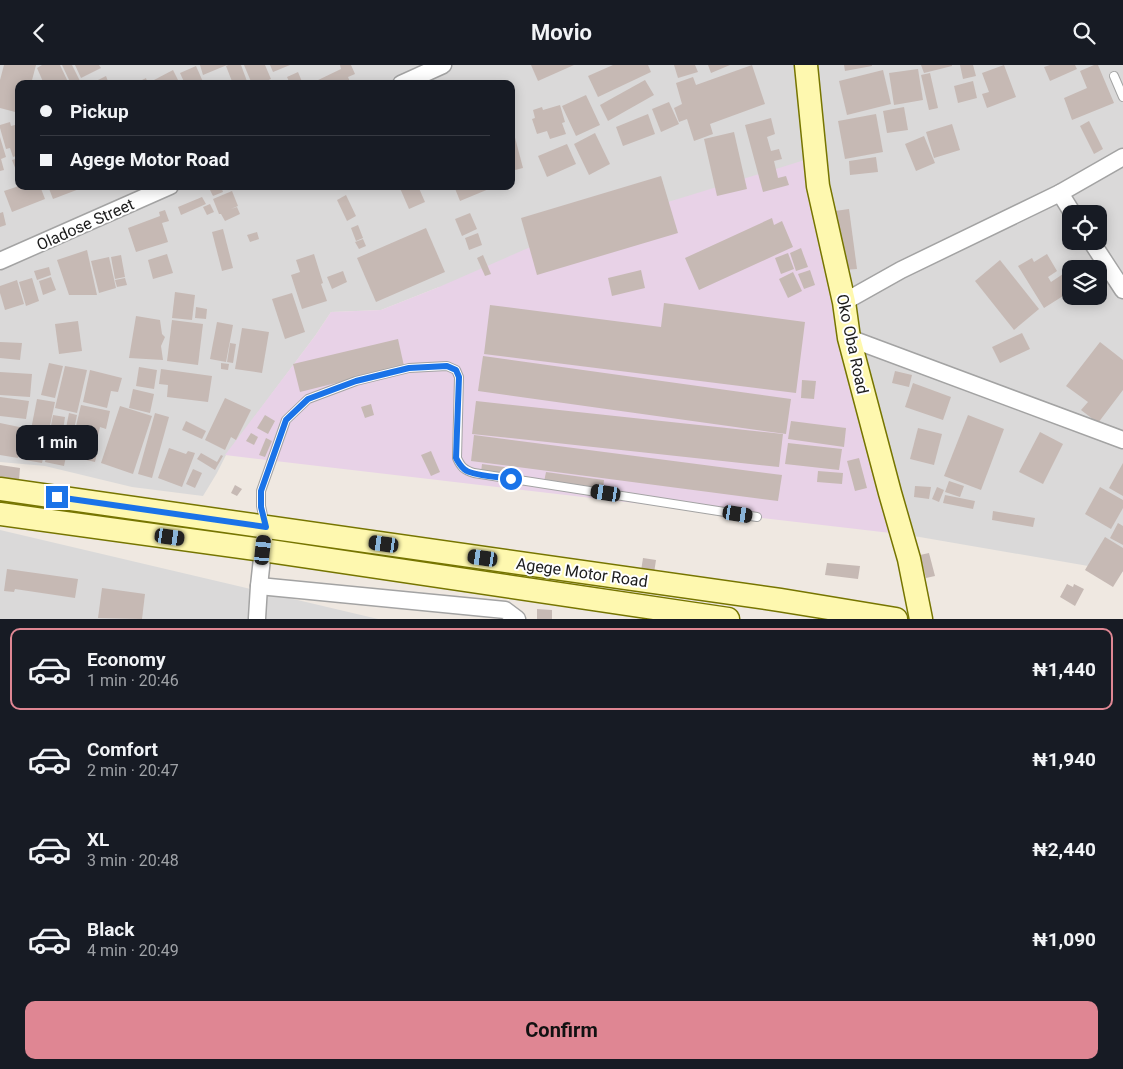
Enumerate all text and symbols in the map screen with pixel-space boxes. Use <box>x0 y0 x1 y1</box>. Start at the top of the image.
icon: back <box>25 19 53 47</box>
icon: search <box>1070 19 1098 47</box>
text: Movio <box>531 20 592 45</box>
text: Pickup <box>70 100 129 123</box>
text: Agege Motor Road <box>70 148 229 171</box>
street label: Oladose Street <box>34 194 137 254</box>
map controls <box>1062 205 1107 305</box>
button: locate <box>1062 205 1107 250</box>
button: layers <box>1062 260 1107 305</box>
street label: Oko Oba Road <box>833 292 872 396</box>
callout: 1 min <box>16 425 98 459</box>
text: 1 min <box>37 433 77 452</box>
route start <box>500 468 522 490</box>
car <box>590 483 621 503</box>
route end <box>46 486 68 508</box>
car <box>722 504 753 524</box>
car <box>154 527 185 547</box>
car <box>253 534 272 566</box>
car <box>368 534 399 554</box>
car <box>467 548 498 568</box>
street label: Agege Motor Road <box>515 554 649 591</box>
icon: car <box>27 647 72 692</box>
text: Economy <box>87 648 166 671</box>
text: ₦1,440 <box>1032 658 1096 681</box>
text: 1 min · 20:46 <box>87 671 179 690</box>
icon: car <box>27 737 72 782</box>
text: Comfort <box>87 738 158 761</box>
text: ₦1,940 <box>1032 748 1096 771</box>
text: 2 min · 20:47 <box>87 761 179 780</box>
icon: car <box>27 827 72 872</box>
text: XL <box>87 828 109 851</box>
text: ₦2,440 <box>1032 838 1096 861</box>
text: 3 min · 20:48 <box>87 851 179 870</box>
icon: car <box>27 917 72 962</box>
text: Black <box>87 918 134 941</box>
text: ₦1,090 <box>1032 928 1096 951</box>
text: 4 min · 20:49 <box>87 941 179 960</box>
button: Confirm <box>25 1001 1098 1059</box>

